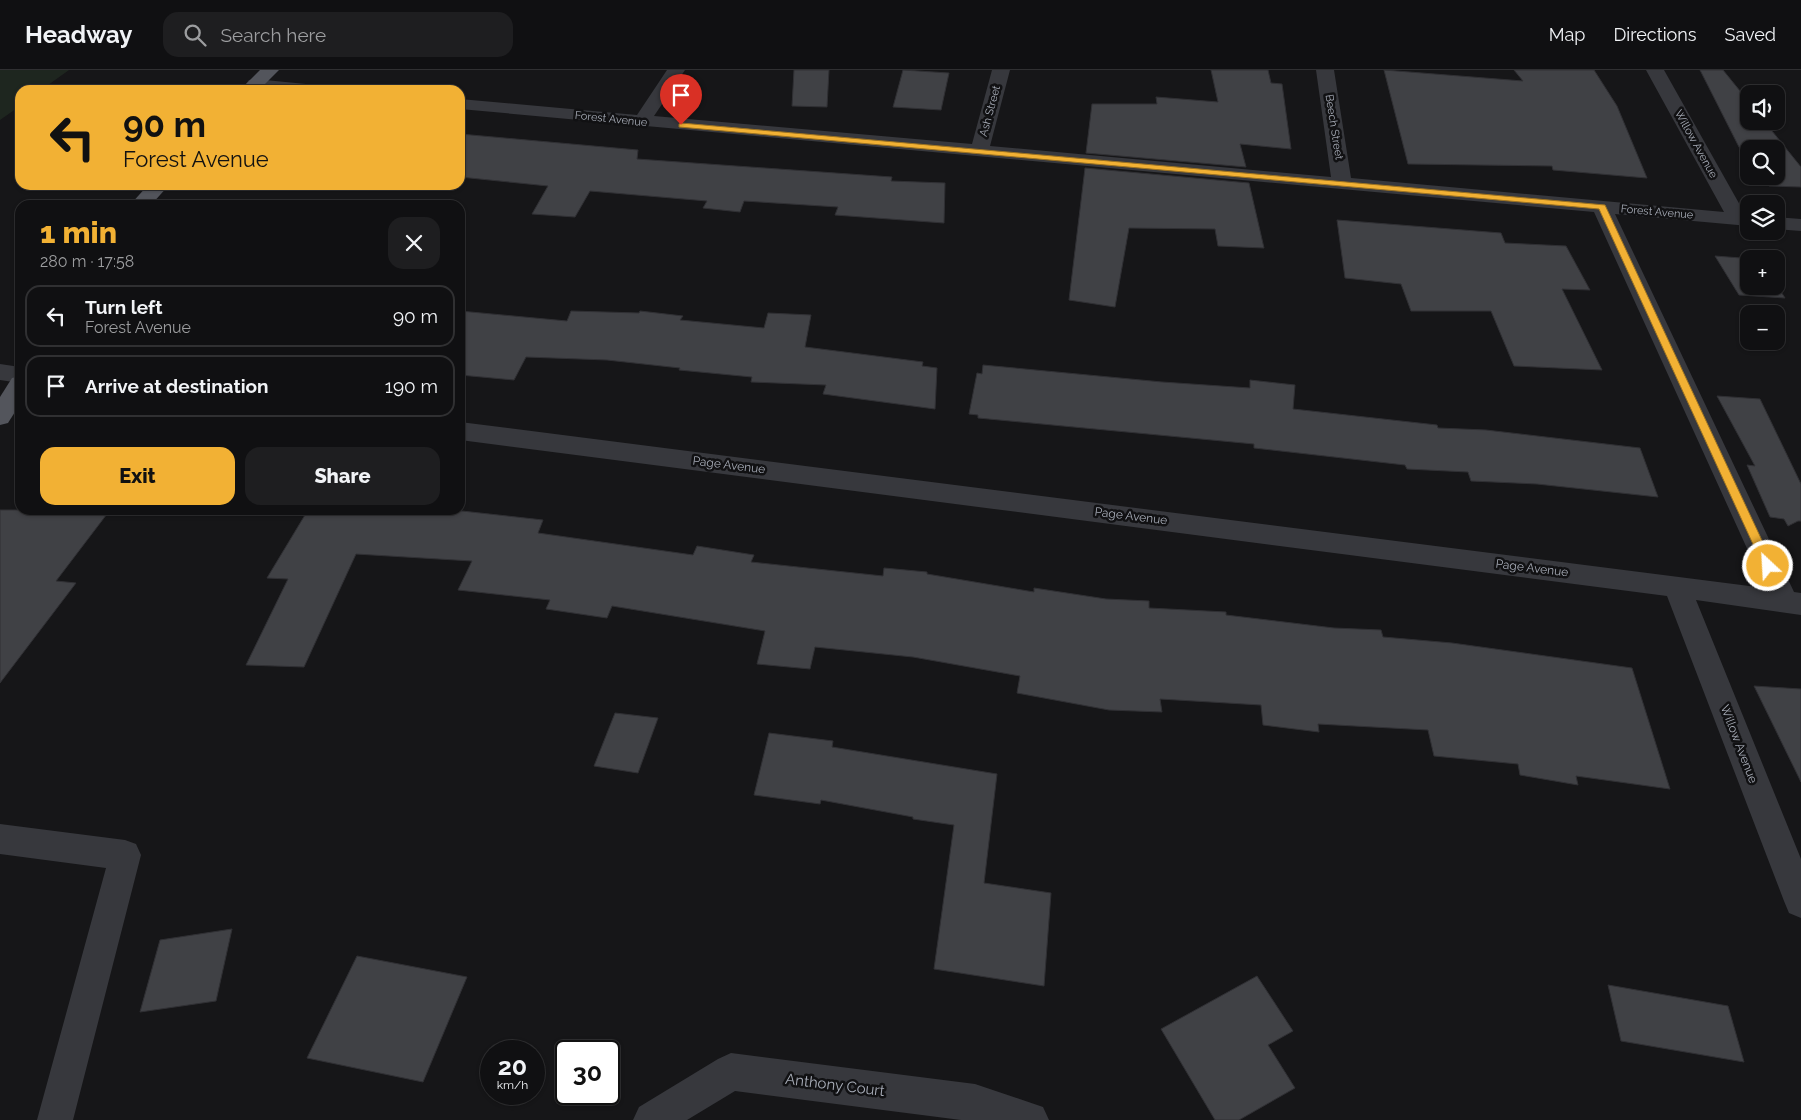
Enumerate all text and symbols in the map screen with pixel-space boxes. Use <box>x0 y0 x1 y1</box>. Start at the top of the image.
search box <box>163 12 513 57</box>
text: Headway <box>25 20 133 49</box>
icon: search <box>181 21 209 49</box>
text: Search here <box>221 24 326 46</box>
text: Map <box>1549 24 1585 45</box>
text: Directions <box>1613 24 1697 45</box>
text: Saved <box>1725 24 1776 45</box>
pin <box>660 74 702 125</box>
icon: arrive <box>667 81 695 109</box>
street label: Ash Street <box>977 84 1003 138</box>
map controls <box>1740 85 1785 350</box>
button: sound <box>1740 85 1785 130</box>
street label: Beech Street <box>1322 93 1346 161</box>
text: 90 m <box>123 104 206 145</box>
icon: left <box>40 105 105 170</box>
street label: Willow Avenue <box>1672 108 1720 181</box>
street label: Forest Avenue <box>574 109 648 129</box>
button: search <box>1740 140 1785 185</box>
text: Forest Avenue <box>123 146 269 172</box>
button: layers <box>1740 195 1785 240</box>
street label: Forest Avenue <box>1620 202 1694 222</box>
text: 1 min <box>40 215 117 250</box>
button: close <box>388 217 440 269</box>
button: + <box>1740 250 1785 295</box>
text: 280 m · 17:58 <box>40 252 134 271</box>
text: Turn left <box>85 296 162 318</box>
icon: left <box>42 302 70 330</box>
text: 90 m <box>393 305 438 327</box>
button: − <box>1740 305 1785 350</box>
text: Forest Avenue <box>85 318 191 337</box>
icon: arrive <box>42 372 70 400</box>
text: Arrive at destination <box>85 375 269 397</box>
text: 190 m <box>385 375 438 397</box>
button: Exit <box>40 447 235 505</box>
button: Share <box>245 447 440 505</box>
street label: Page Avenue <box>692 454 766 476</box>
street label: Page Avenue <box>1094 505 1168 527</box>
position arrow <box>1741 539 1793 591</box>
street label: Page Avenue <box>1495 557 1569 579</box>
street label: Willow Avenue <box>1718 703 1760 785</box>
speed limit sign: 30 <box>555 1040 620 1105</box>
text: 20 <box>498 1051 527 1081</box>
street label: Anthony Court <box>784 1070 886 1100</box>
text: km/h <box>497 1078 528 1092</box>

